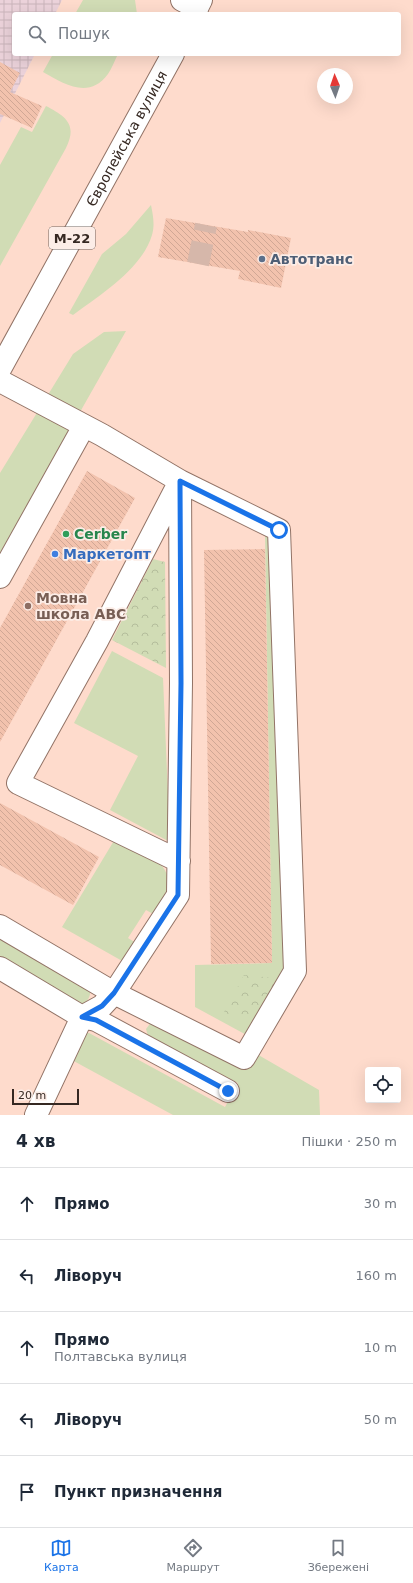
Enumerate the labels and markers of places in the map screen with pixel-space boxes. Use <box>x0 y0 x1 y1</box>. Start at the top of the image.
place label: Автотранс <box>270 251 353 267</box>
marker: Автотранс <box>257 254 267 264</box>
place label: Cerber <box>74 526 127 542</box>
marker: Cerber <box>61 529 71 539</box>
place label: Маркетопт <box>63 546 152 562</box>
marker: Маркетопт <box>50 549 60 559</box>
place label: Мовна школа ABC <box>36 590 126 622</box>
marker: Мовна школа ABC <box>23 601 33 611</box>

